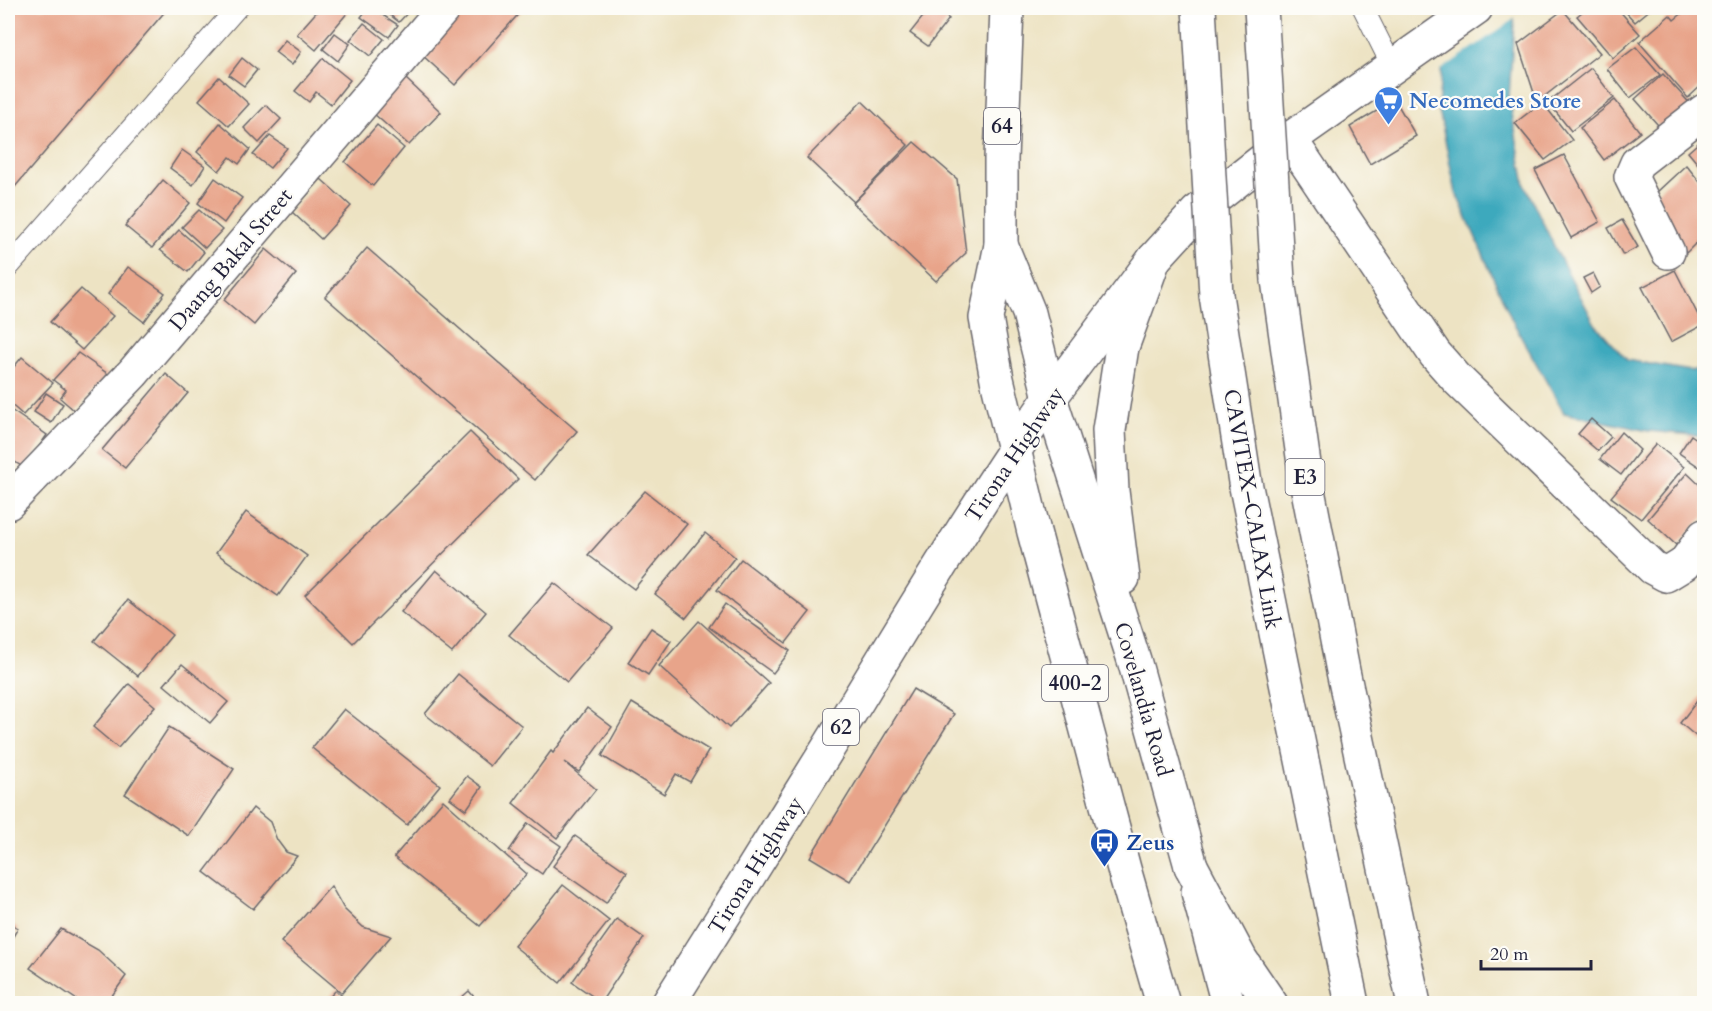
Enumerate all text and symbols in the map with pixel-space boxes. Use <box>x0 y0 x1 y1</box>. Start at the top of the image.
supermarket icon: Necomedes Store <box>1372 84 1404 126</box>
place label: Necomedes Store <box>1409 86 1581 116</box>
road number: 64 <box>984 108 1020 144</box>
street label: Daang Bakal Street <box>162 182 299 337</box>
street label: Tirona Highway <box>958 380 1072 528</box>
street label: CAVITEX–CALAX Link <box>1216 387 1288 632</box>
road number: E3 <box>1286 459 1324 495</box>
street label: Covelandia Road <box>1107 619 1179 780</box>
road number: 400-2 <box>1042 665 1108 701</box>
road number: 62 <box>823 709 859 745</box>
street label: Tirona Highway <box>701 790 811 940</box>
bus stop icon: Zeus <box>1089 826 1121 868</box>
place label: Zeus <box>1126 828 1174 858</box>
scale bar <box>1481 933 1590 971</box>
text: 20 m <box>1490 942 1529 967</box>

